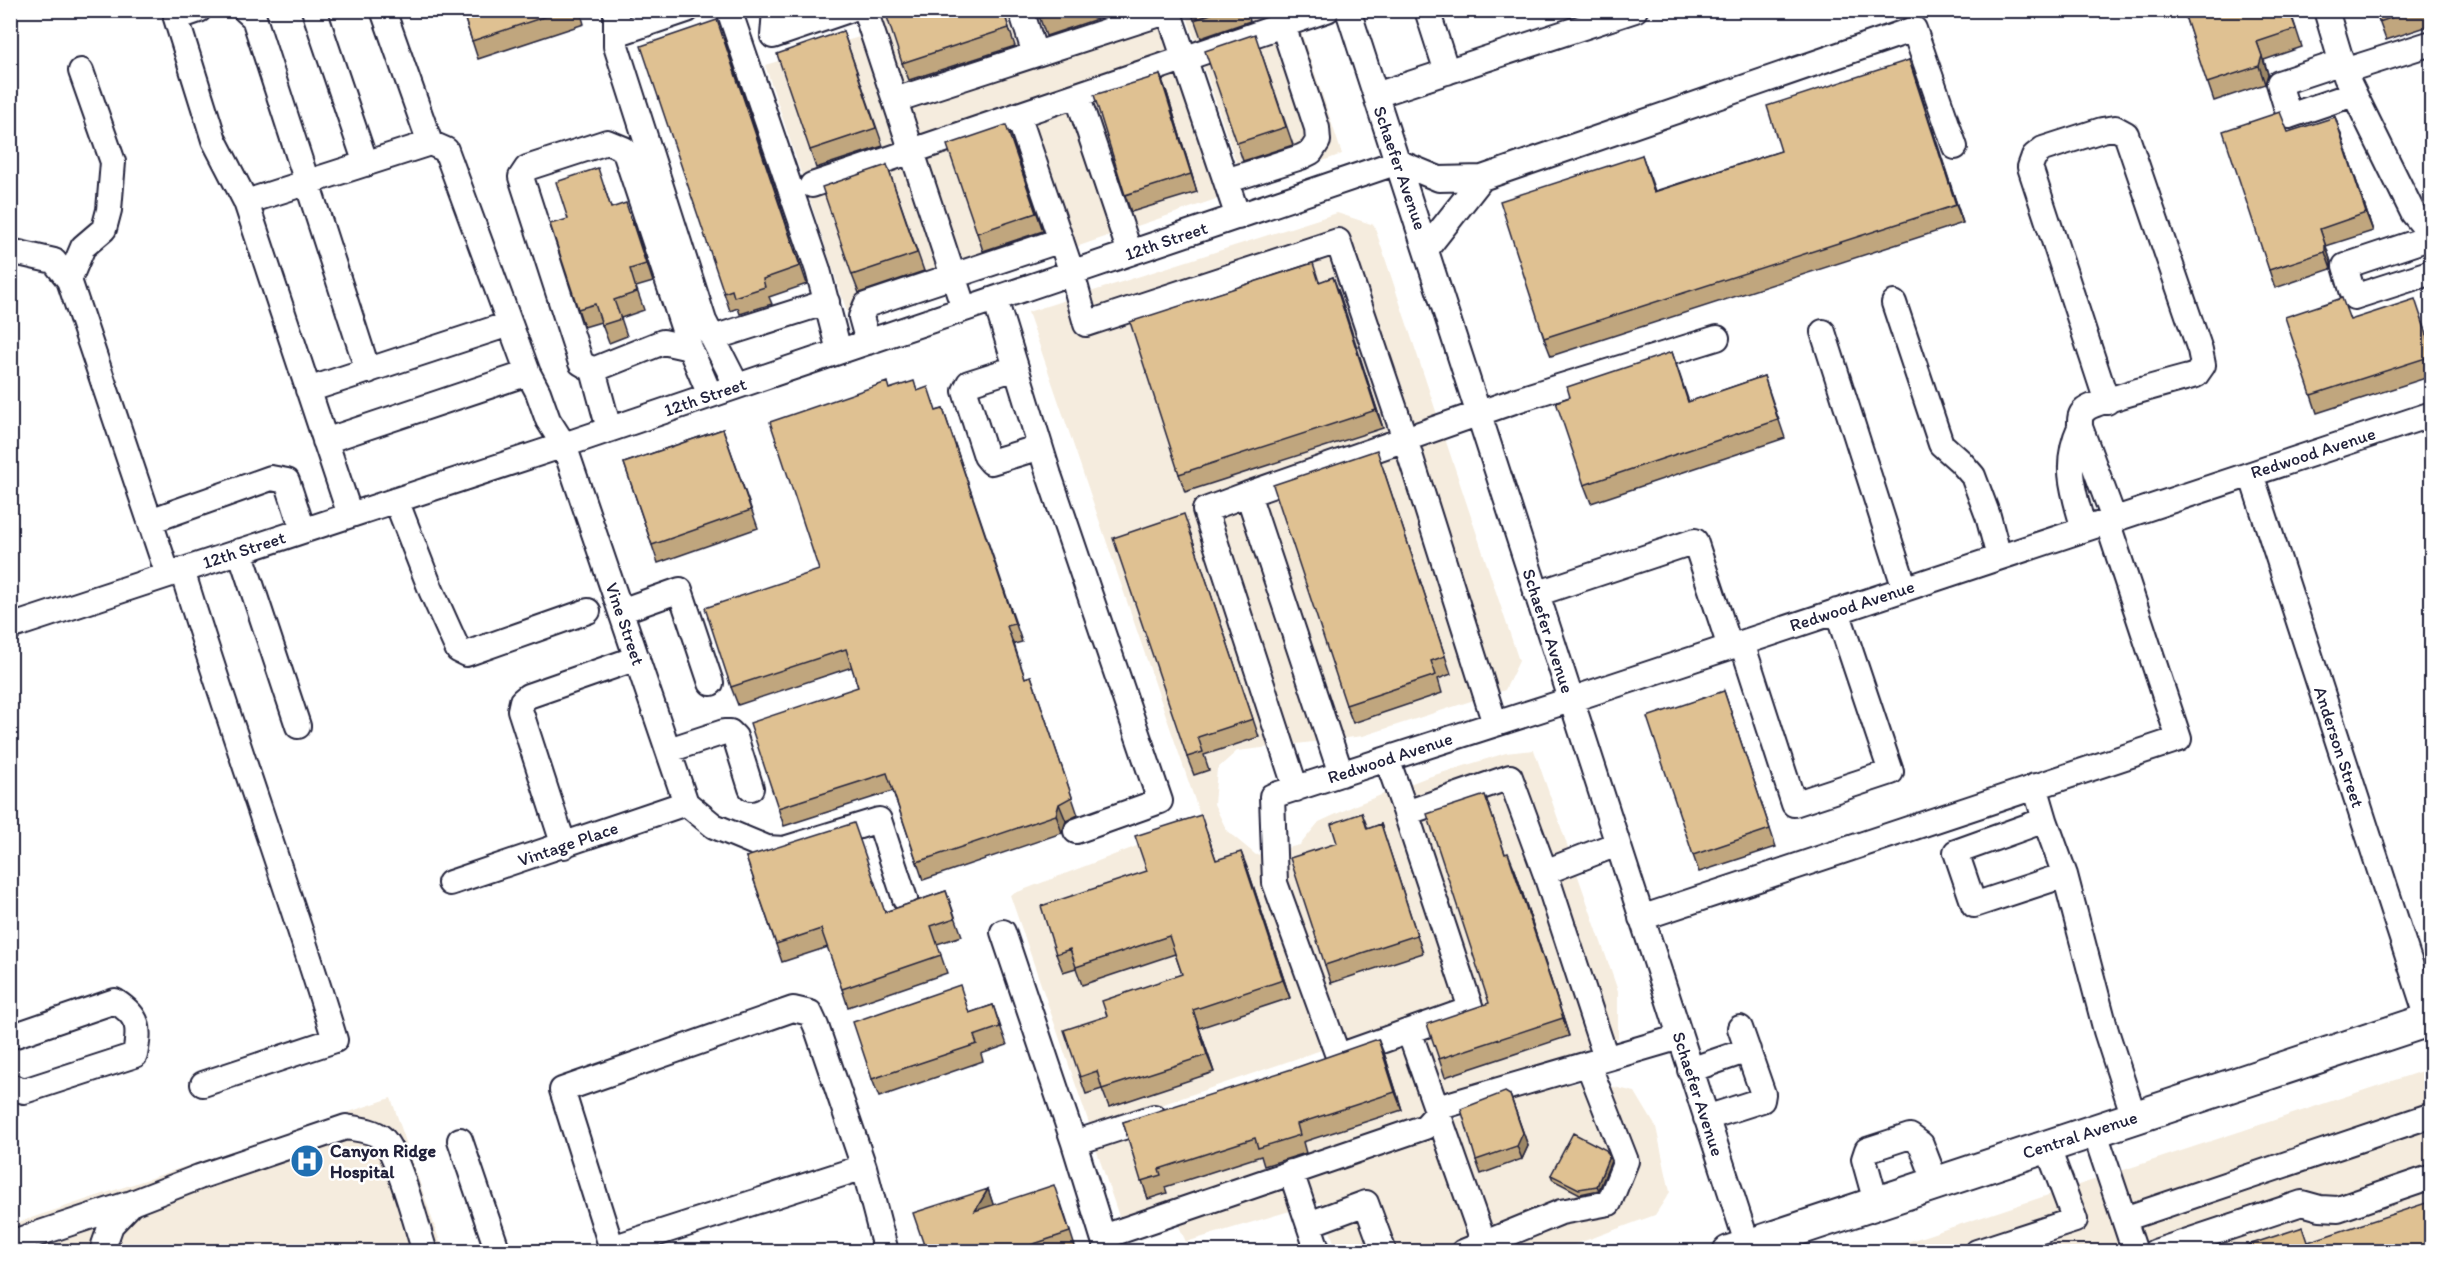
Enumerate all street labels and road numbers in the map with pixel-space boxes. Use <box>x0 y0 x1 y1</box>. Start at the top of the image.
street label: Schaefer Avenue <box>1369 103 1431 233</box>
street label: 12th Street <box>1122 217 1210 265</box>
street label: 12th Street <box>661 373 749 421</box>
street label: Redwood Avenue <box>2248 422 2378 484</box>
street label: 12th Street <box>200 526 288 574</box>
street label: Schaefer Avenue <box>1518 566 1578 696</box>
street label: Redwood Avenue <box>1787 575 1917 637</box>
street label: Vine Street <box>601 580 649 668</box>
street label: Anderson Street <box>2309 684 2369 811</box>
street label: Redwood Avenue <box>1325 727 1455 789</box>
street label: Vintage Place <box>515 817 621 871</box>
street label: Schaefer Avenue <box>1668 1029 1728 1159</box>
street label: Central Avenue <box>2020 1106 2140 1164</box>

